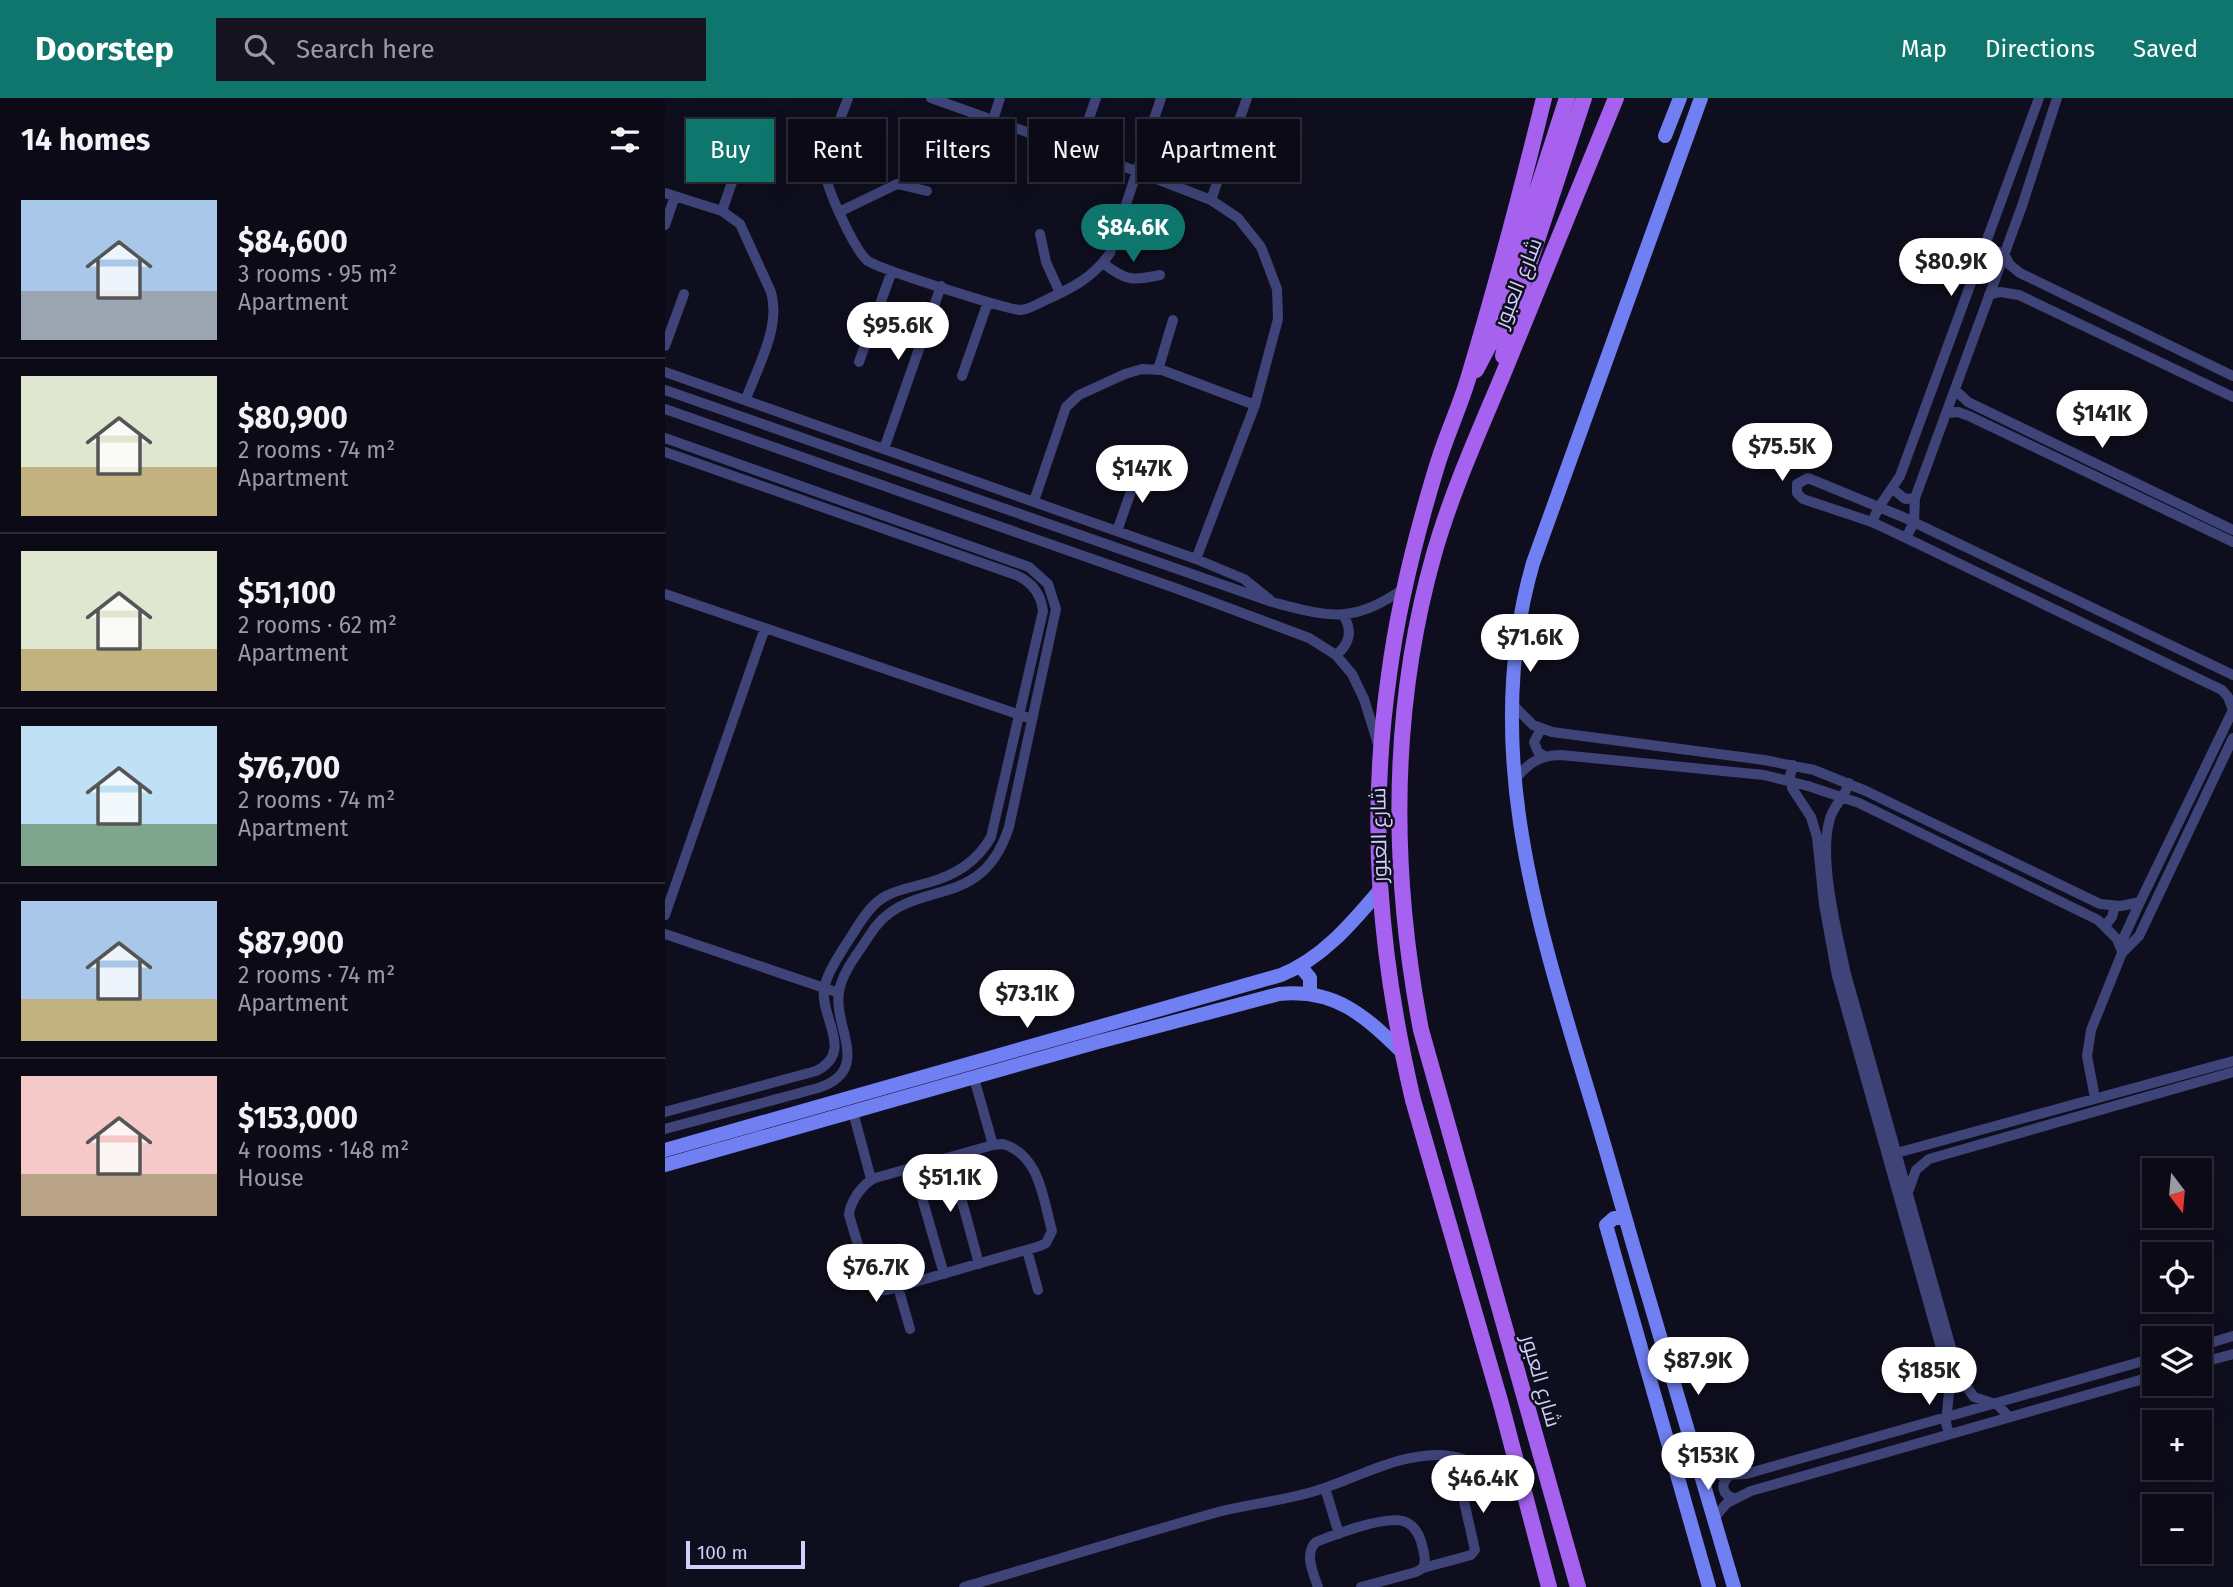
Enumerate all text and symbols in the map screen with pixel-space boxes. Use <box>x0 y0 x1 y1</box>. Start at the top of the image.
search box <box>216 18 706 81</box>
text: Doorstep <box>35 29 174 69</box>
icon: search <box>240 30 278 68</box>
text: Search here <box>296 34 435 65</box>
text: Map <box>1901 35 1947 63</box>
text: Directions <box>1985 35 2095 63</box>
text: Saved <box>2133 35 2198 63</box>
chip: Buy <box>686 119 774 182</box>
chip: Rent <box>788 119 886 182</box>
chip: Filters <box>900 119 1015 182</box>
chip: New <box>1029 119 1123 182</box>
chip: Apartment <box>1137 119 1300 182</box>
icon: filters <box>606 121 644 159</box>
text: 14 homes <box>21 122 150 158</box>
pin: $84.6K <box>1076 204 1190 264</box>
text: $84.6K <box>1097 213 1169 241</box>
text: $84,600 <box>238 224 348 260</box>
icon: home <box>77 228 161 312</box>
street label: شارع العبور <box>1488 234 1549 333</box>
pin: $80.9K <box>1894 238 2008 298</box>
text: $80.9K <box>1915 247 1987 275</box>
text: 3 rooms · 95 m² <box>238 260 397 288</box>
text: Apartment <box>238 288 348 316</box>
pin: $95.6K <box>841 302 955 362</box>
text: $95.6K <box>863 311 933 339</box>
pin: $141K <box>2053 390 2151 450</box>
text: $141K <box>2072 399 2132 427</box>
text: $80,900 <box>238 400 348 436</box>
icon: home <box>77 404 161 488</box>
pin: $75.5K <box>1725 424 1839 483</box>
text: $75.5K <box>1748 432 1816 460</box>
text: 2 rooms · 74 m² <box>238 436 395 464</box>
pin: $147K <box>1093 446 1191 505</box>
text: $147K <box>1112 454 1172 482</box>
text: Apartment <box>238 464 348 492</box>
text: $51,100 <box>238 575 336 611</box>
icon: home <box>77 579 161 663</box>
text: 2 rooms · 62 m² <box>238 611 397 639</box>
pin: $71.6K <box>1473 614 1587 674</box>
text: $71.6K <box>1497 623 1563 651</box>
text: Apartment <box>238 639 348 667</box>
text: $76,700 <box>238 750 340 786</box>
icon: home <box>77 754 161 838</box>
text: 2 rooms · 74 m² <box>238 786 395 814</box>
street label: شارع العبور <box>1365 787 1394 884</box>
text: Apartment <box>238 814 348 842</box>
text: $87,900 <box>238 925 344 961</box>
icon: home <box>77 929 161 1013</box>
text: 2 rooms · 74 m² <box>238 961 395 989</box>
pin: $73.1K <box>970 970 1084 1030</box>
text: $73.1K <box>995 979 1059 1007</box>
text: Apartment <box>238 989 348 1017</box>
text: $153,000 <box>238 1100 358 1136</box>
icon: home <box>77 1104 161 1188</box>
text: 4 rooms · 148 m² <box>238 1136 409 1164</box>
pin: $51.1K <box>893 1154 1007 1214</box>
north arrow <box>2142 1158 2212 1228</box>
map controls <box>2142 1158 2212 1564</box>
text: $51.1K <box>919 1163 981 1191</box>
text: House <box>238 1164 304 1192</box>
button: locate <box>2142 1242 2212 1312</box>
pin: $76.7K <box>819 1244 933 1304</box>
text: $76.7K <box>843 1253 909 1281</box>
button: layers <box>2142 1326 2212 1396</box>
street label: شارع العبور <box>1514 1331 1567 1430</box>
pin: $87.9K <box>1641 1338 1755 1397</box>
text: $87.9K <box>1664 1346 1732 1374</box>
pin: $185K <box>1880 1348 1978 1407</box>
text: $185K <box>1898 1356 1960 1384</box>
button: + <box>2142 1410 2212 1480</box>
pin: $153K <box>1659 1432 1757 1492</box>
text: $153K <box>1677 1441 1739 1469</box>
pin: $46.4K <box>1426 1456 1540 1515</box>
text: $46.4K <box>1447 1464 1519 1492</box>
button: − <box>2142 1494 2212 1564</box>
scale bar <box>686 1538 805 1570</box>
text: 100 m <box>697 1541 748 1564</box>

